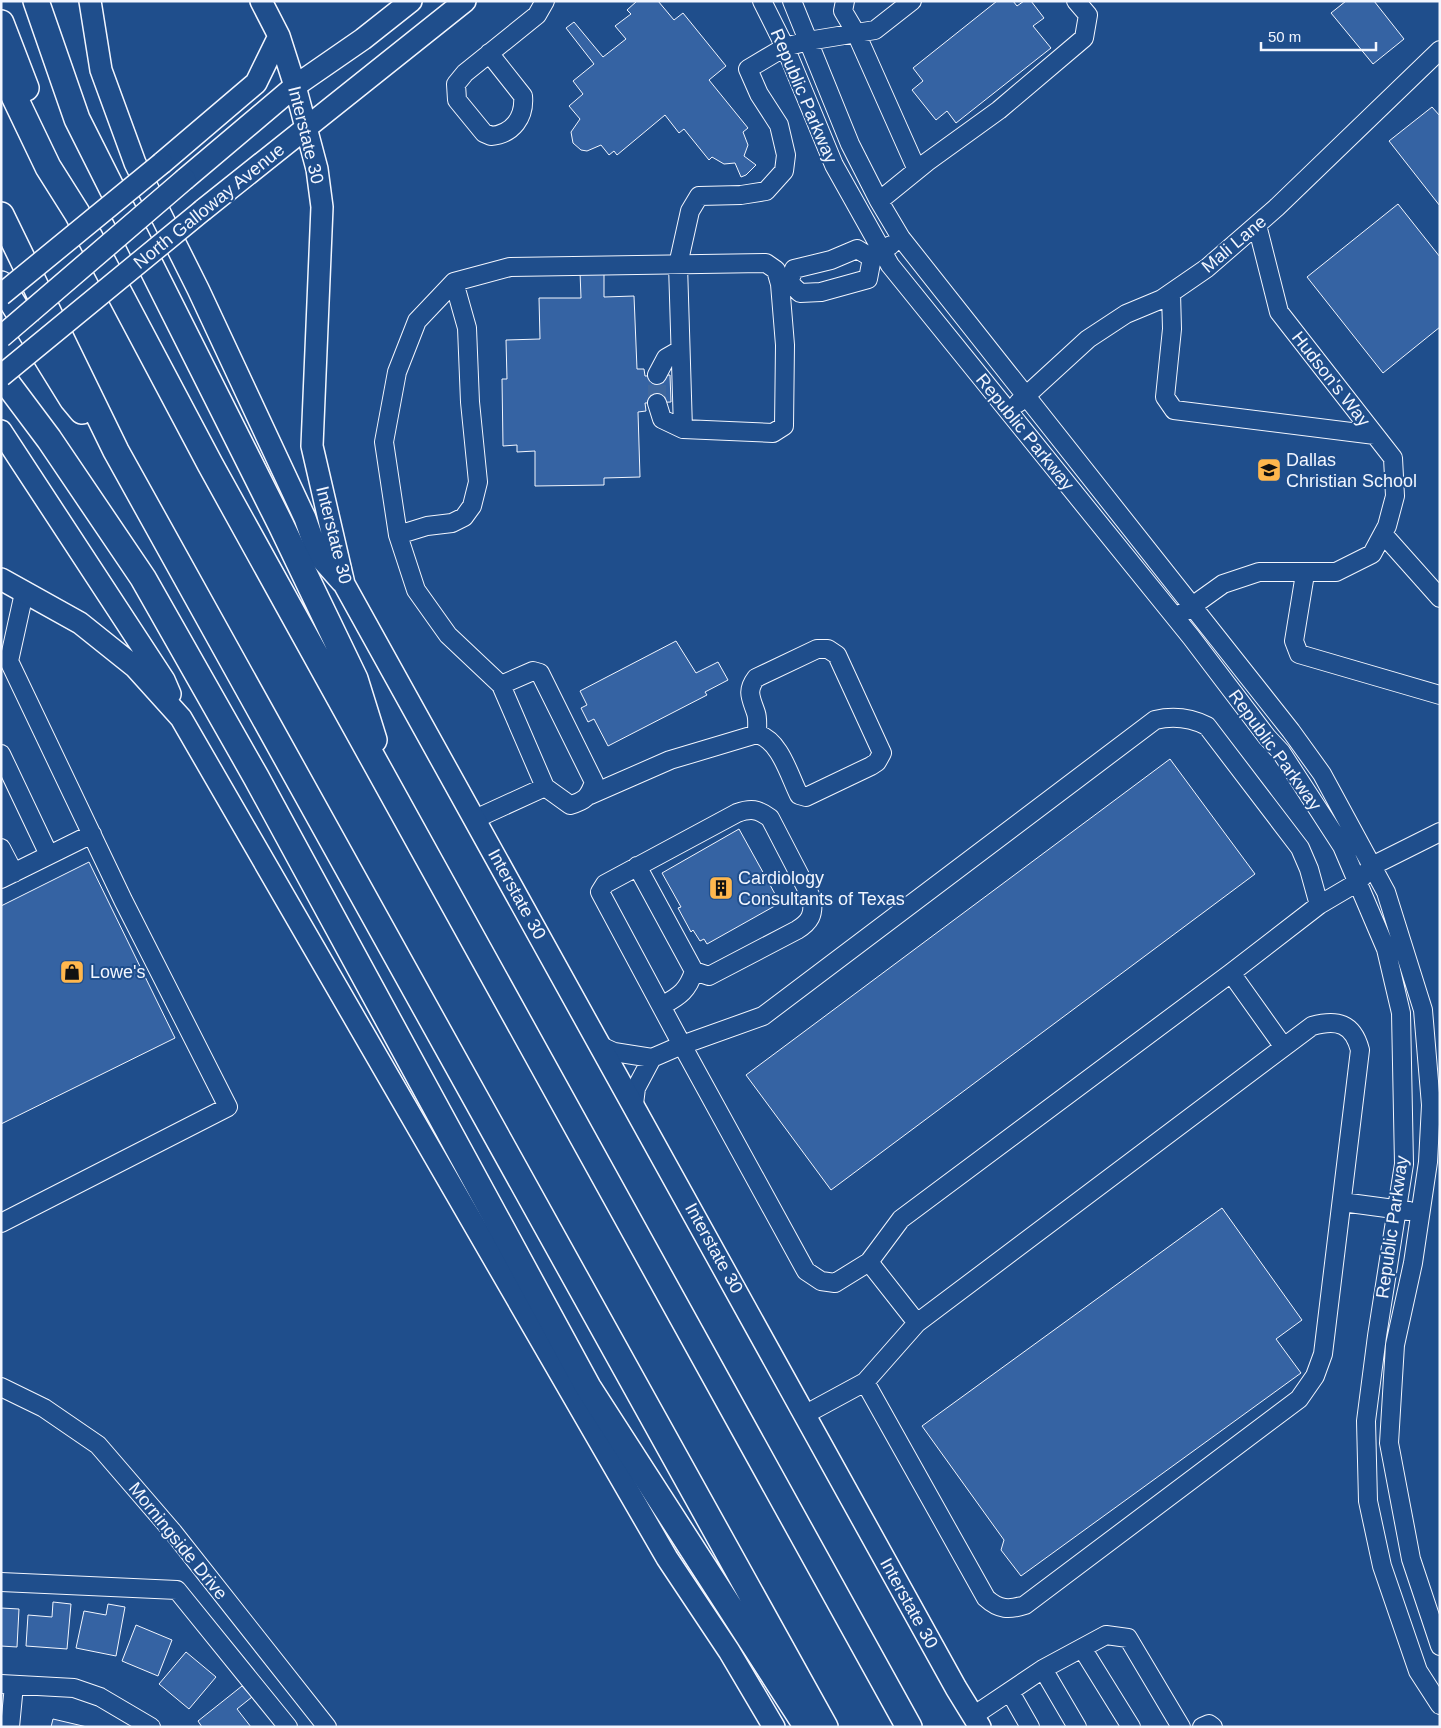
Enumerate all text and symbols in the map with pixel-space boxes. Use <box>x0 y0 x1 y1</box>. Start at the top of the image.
scale bar <box>1261 20 1376 52</box>
street label: Republic Parkway <box>767 26 841 166</box>
text: 50 m <box>1268 28 1301 45</box>
street label: Interstate 30 <box>284 84 328 186</box>
street label: North Galloway Avenue <box>130 139 288 273</box>
street label: Mali Lane <box>1198 211 1270 277</box>
street label: Hudson's Way <box>1288 328 1374 430</box>
street label: Republic Parkway <box>972 370 1078 494</box>
place label: Dallas Christian School <box>1286 450 1417 491</box>
school or university icon: Dallas Christian School <box>1256 457 1282 483</box>
street label: Interstate 30 <box>312 484 356 586</box>
street label: Republic Parkway <box>1225 686 1325 814</box>
street label: Interstate 30 <box>484 845 550 943</box>
place label: Cardiology Consultants of Texas <box>738 868 905 909</box>
building icon: Cardiology Consultants of Texas <box>708 875 734 901</box>
shop icon: Lowe's <box>59 959 85 985</box>
place label: Lowe's <box>90 962 145 982</box>
street label: Republic Parkway <box>1372 1154 1412 1300</box>
street label: Interstate 30 <box>681 1199 747 1297</box>
street label: Morningside Drive <box>125 1478 231 1604</box>
street label: Interstate 30 <box>876 1554 942 1652</box>

